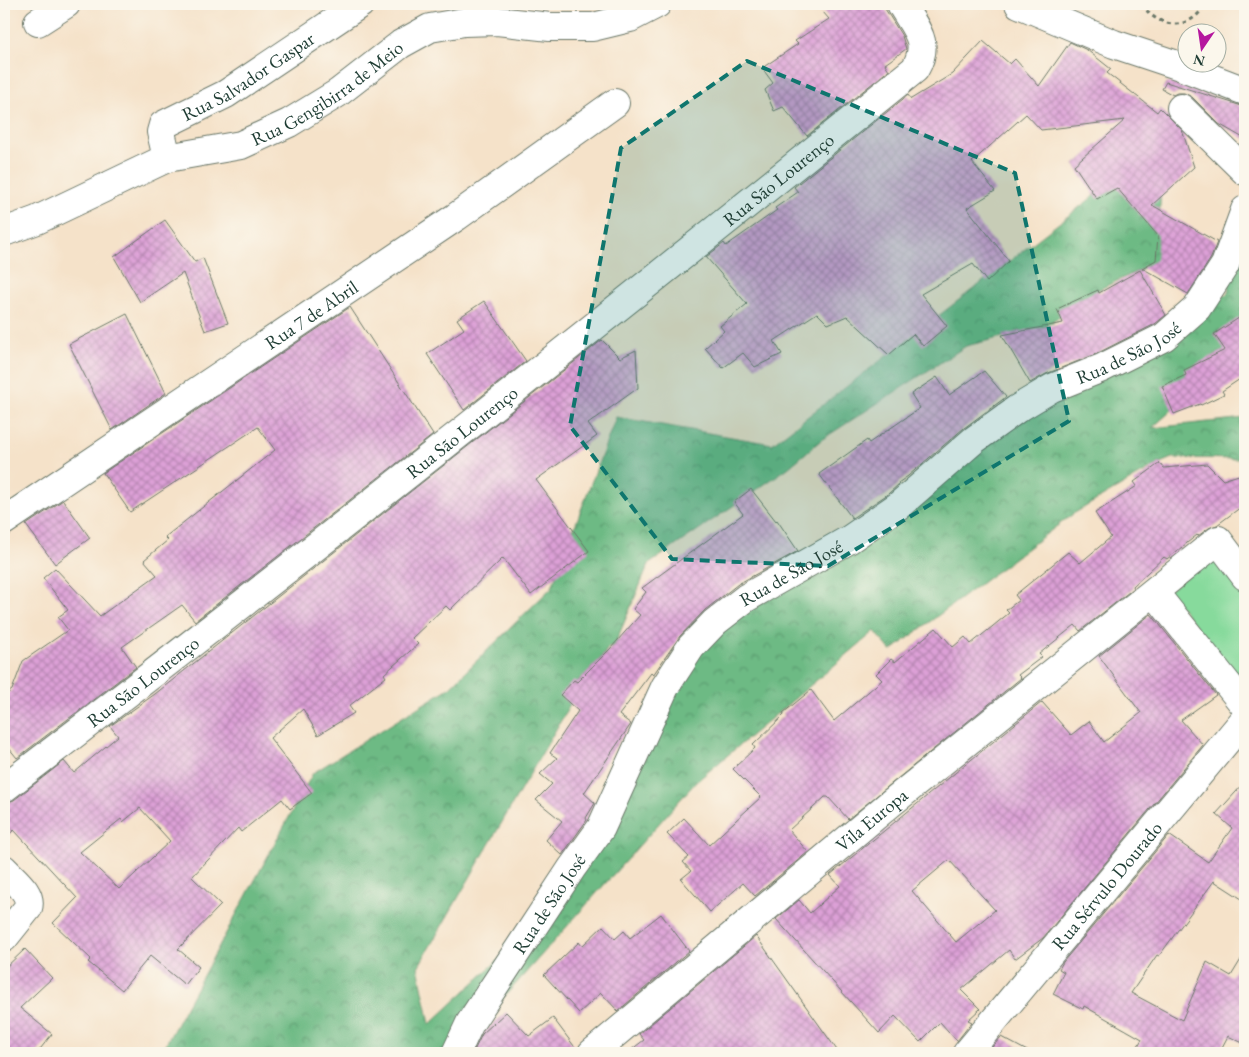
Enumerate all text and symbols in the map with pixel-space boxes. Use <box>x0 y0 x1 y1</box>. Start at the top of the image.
north arrow <box>1176 22 1226 72</box>
street label: Rua Salvador Gaspar <box>178 26 320 127</box>
street label: Rua Gengibirra de Meio <box>247 35 408 152</box>
text: N <box>1191 50 1207 71</box>
street label: Rua São Lourenço <box>718 127 839 232</box>
street label: Rua 7 de Abril <box>260 274 363 355</box>
street label: Rua de São José <box>1072 316 1186 390</box>
street label: Rua São Lourenço <box>401 380 523 484</box>
street label: Rua de São José <box>735 534 847 612</box>
street label: Rua São Lourenço <box>82 630 204 733</box>
street label: Vila Europa <box>830 782 913 857</box>
street label: Rua Sérvulo Dourado <box>1046 816 1168 955</box>
street label: Rua de São José <box>507 849 591 959</box>

